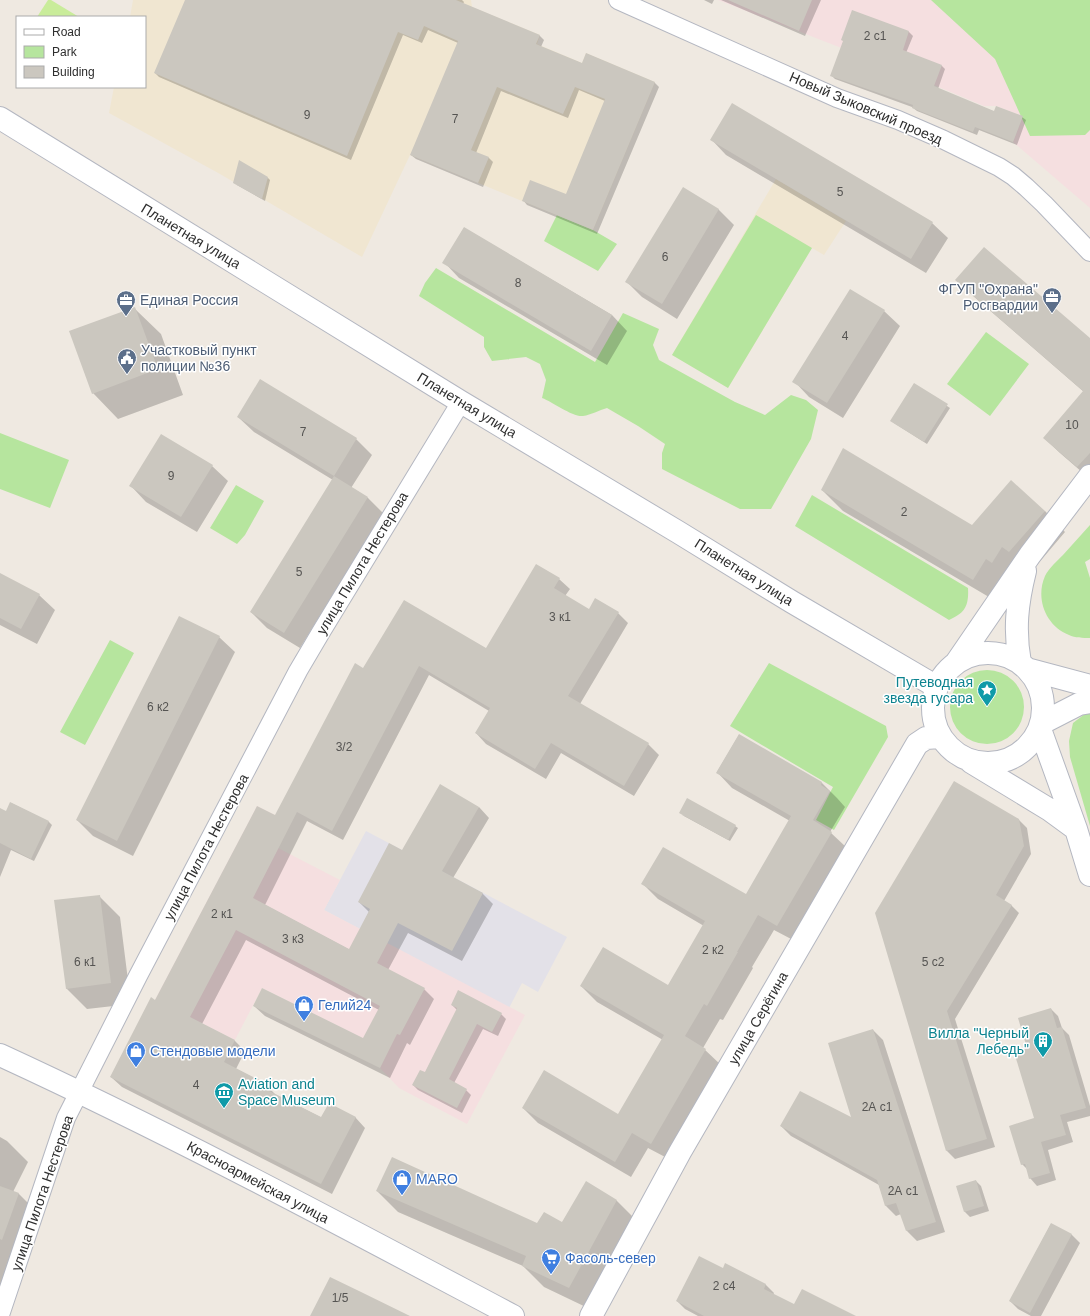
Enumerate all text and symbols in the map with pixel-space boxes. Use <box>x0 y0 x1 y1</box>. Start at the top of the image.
legend <box>16 16 146 88</box>
text: Road <box>52 25 81 39</box>
house number: 2 с1 <box>864 29 887 43</box>
text: Park <box>52 45 78 59</box>
text: Building <box>52 65 95 79</box>
street label: Новый Зыковский проезд <box>787 68 945 148</box>
house number: 9 <box>304 108 311 122</box>
house number: 7 <box>452 112 459 126</box>
house number: 5 <box>837 185 844 199</box>
street label: Планетная улица <box>138 200 244 272</box>
house number: 6 <box>662 250 669 264</box>
house number: 8 <box>515 276 522 290</box>
place label: ФГУП "Охрана" Росгвардии <box>938 281 1038 313</box>
office icon: ФГУП "Охрана" Росгвардии <box>1041 286 1063 314</box>
office icon: Единая Россия <box>115 289 137 317</box>
place label: Единая Россия <box>140 292 238 308</box>
house number: 4 <box>842 329 849 343</box>
place label: Участковый пункт полиции №36 <box>141 342 257 374</box>
public building icon: Участковый пункт полиции №36 <box>116 347 138 375</box>
street label: Планетная улица <box>414 369 520 441</box>
house number: 10 <box>1065 418 1079 432</box>
house number: 7 <box>300 425 307 439</box>
house number: 9 <box>168 469 175 483</box>
street label: улица Пилота Нестерова <box>313 489 411 637</box>
house number: 2 <box>901 505 908 519</box>
street label: Планетная улица <box>692 535 796 609</box>
house number: 5 <box>296 565 303 579</box>
house number: 3 к1 <box>549 610 571 624</box>
place label: Путеводная звезда гусара <box>884 674 973 706</box>
place icon: Путеводная звезда гусара <box>976 679 998 707</box>
house number: 6 к2 <box>147 700 169 714</box>
house number: 3/2 <box>336 740 353 754</box>
street label: улица Пилота Нестерова <box>161 771 252 923</box>
house number: 2 к1 <box>211 907 233 921</box>
house number: 3 к3 <box>282 932 304 946</box>
house number: 2 к2 <box>702 943 724 957</box>
house number: 6 к1 <box>74 955 96 969</box>
house number: 5 с2 <box>922 955 945 969</box>
street label: улица Серёгина <box>725 969 791 1067</box>
shop icon: Гелий24 <box>293 994 315 1022</box>
place label: Гелий24 <box>318 997 372 1013</box>
place label: Вилла "Черный Лебедь" <box>928 1025 1029 1057</box>
building icon: Вилла "Черный Лебедь" <box>1032 1030 1054 1058</box>
shop icon: Стендовые модели <box>125 1040 147 1068</box>
place label: Стендовые модели <box>150 1043 276 1059</box>
place label: Aviation and Space Museum <box>238 1076 335 1108</box>
house number: 4 <box>193 1078 200 1092</box>
museum icon: Aviation and Space Museum <box>213 1081 235 1109</box>
house number: 2А с1 <box>862 1100 893 1114</box>
street label: улица Пилота Нестерова <box>8 1113 76 1273</box>
street label: Красноармейская улица <box>184 1138 332 1226</box>
shop icon: MARO <box>391 1168 413 1196</box>
place label: MARO <box>416 1171 458 1187</box>
house number: 2А с1 <box>888 1184 919 1198</box>
supermarket icon: Фасоль-север <box>540 1247 562 1275</box>
place label: Фасоль-север <box>565 1250 656 1266</box>
house number: 2 с4 <box>713 1279 736 1293</box>
house number: 1/5 <box>332 1291 349 1305</box>

